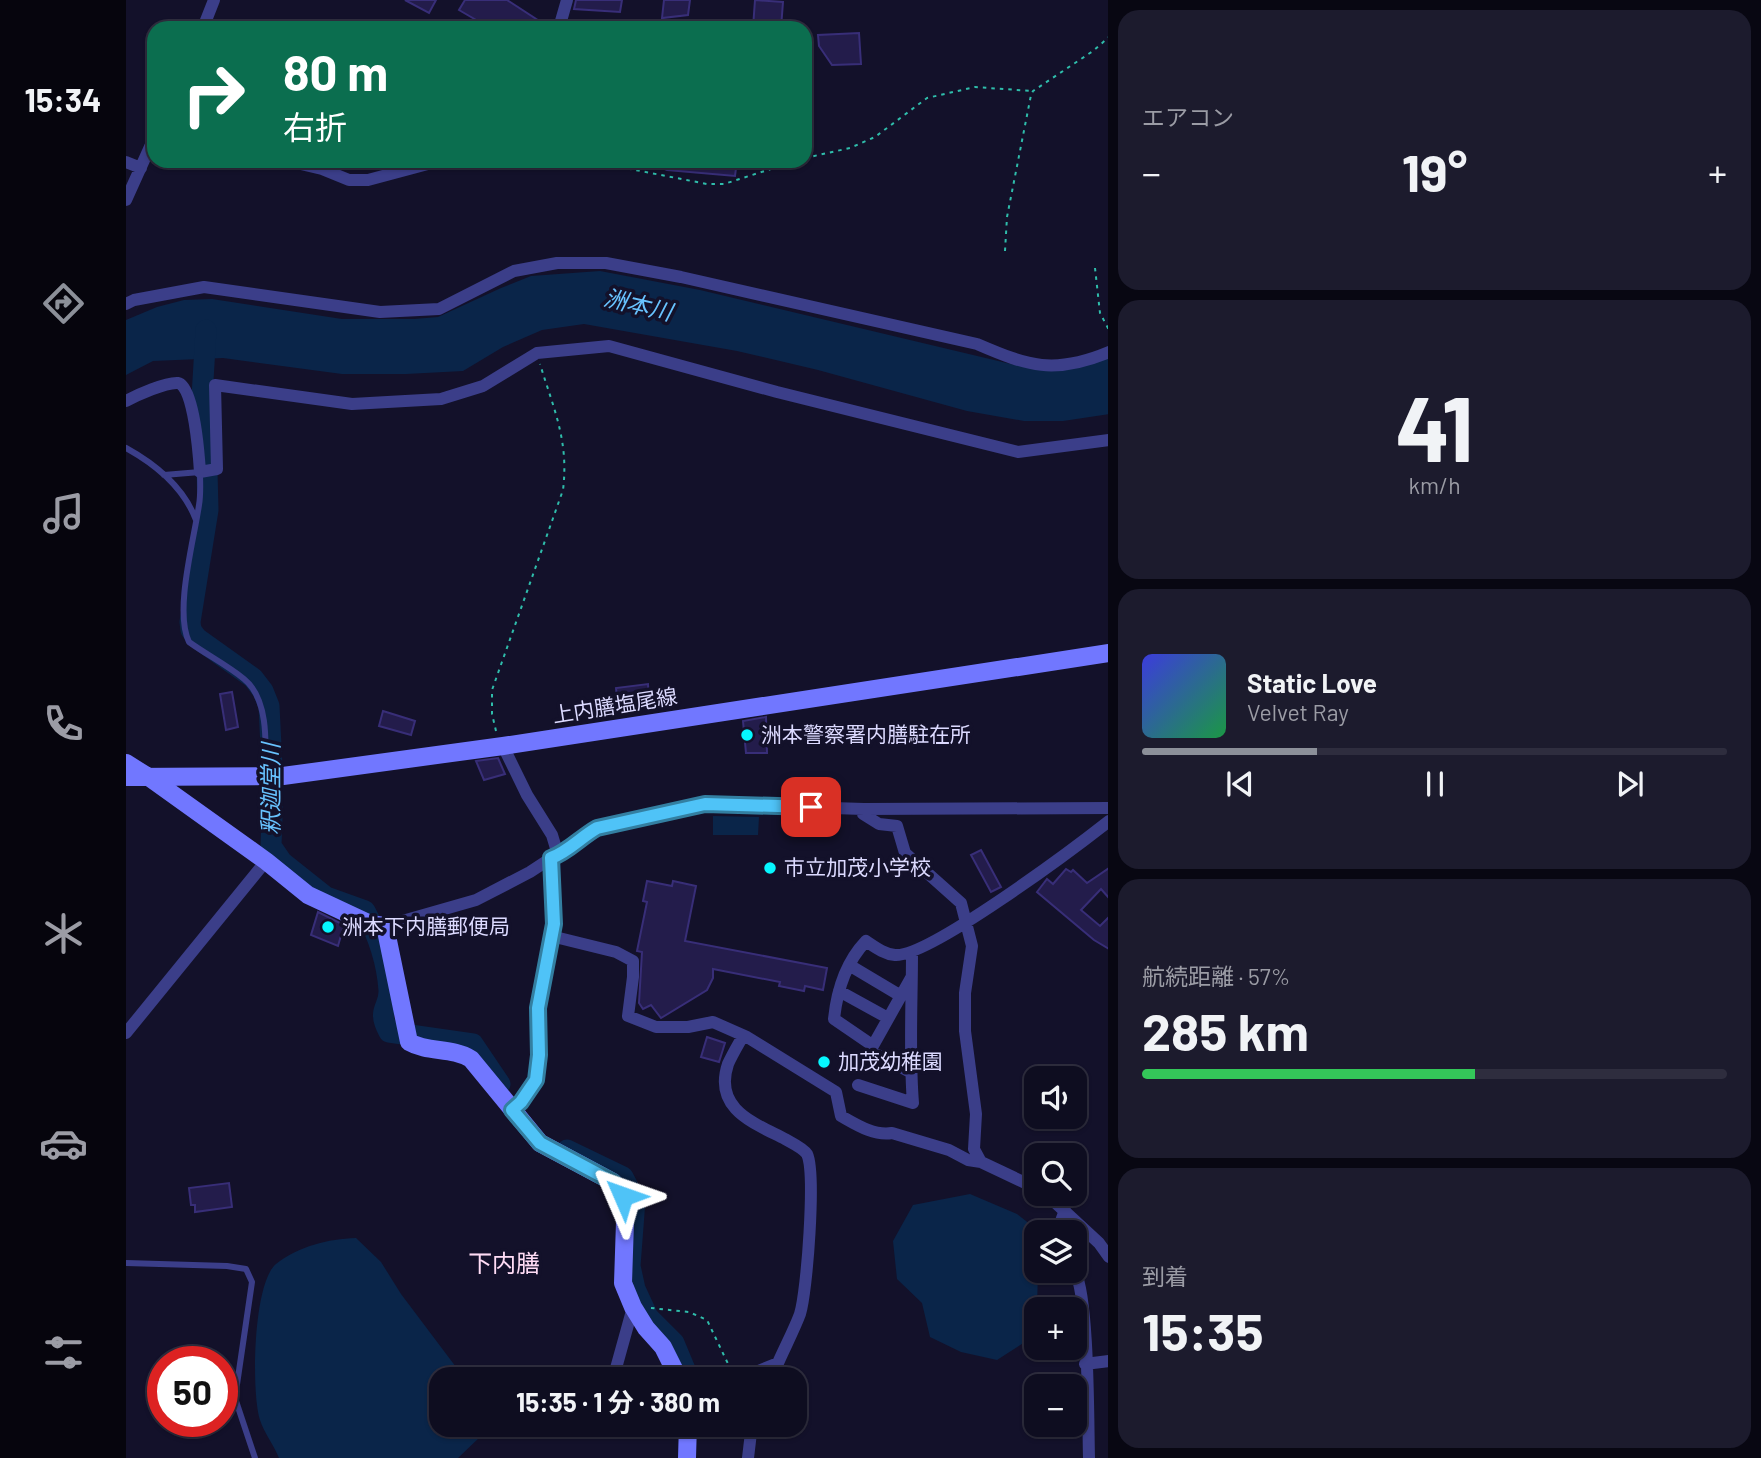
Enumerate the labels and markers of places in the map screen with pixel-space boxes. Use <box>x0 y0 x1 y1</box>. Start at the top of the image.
place label: 洲本警察署内膳駐在所 <box>761 721 971 746</box>
marker: 洲本警察署内膳駐在所 <box>739 727 755 743</box>
pin <box>781 777 841 837</box>
place label: 市立加茂小学校 <box>784 854 931 879</box>
marker: 市立加茂小学校 <box>762 860 778 876</box>
place label: 洲本下内膳郵便局 <box>342 913 510 938</box>
marker: 洲本下内膳郵便局 <box>320 919 336 935</box>
place label: 加茂幼稚園 <box>838 1048 943 1073</box>
marker: 加茂幼稚園 <box>816 1054 832 1070</box>

